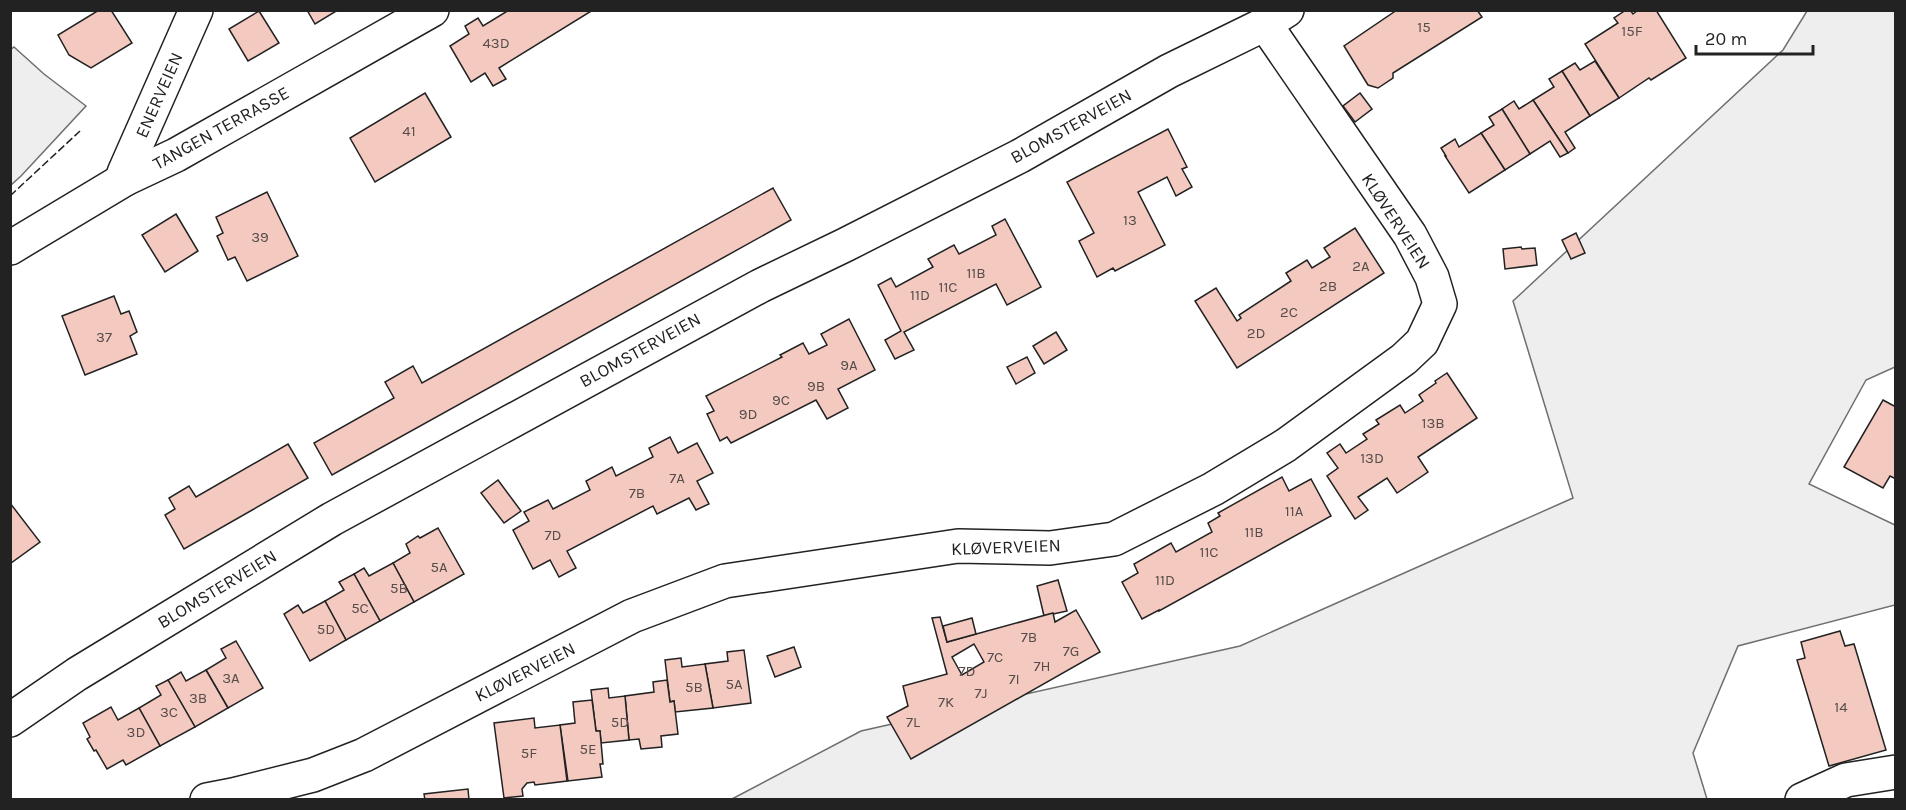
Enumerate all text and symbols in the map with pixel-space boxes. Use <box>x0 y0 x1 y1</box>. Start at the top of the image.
house number: 15 <box>1417 18 1431 36</box>
scale bar <box>1696 18 1813 56</box>
house number: 15F <box>1621 22 1643 40</box>
text: 20 m <box>1705 28 1747 50</box>
house number: 43D <box>482 34 510 52</box>
street label: ENERVEIEN <box>130 49 188 141</box>
street label: TANGEN TERRASSE <box>149 81 293 175</box>
street label: BLOMSTERVEIEN <box>1007 84 1135 168</box>
house number: 41 <box>402 122 416 140</box>
street label: KLØVERVEIEN <box>1357 169 1435 273</box>
house number: 13 <box>1123 211 1137 229</box>
house number: 39 <box>251 228 269 246</box>
house number: 2A <box>1352 257 1370 275</box>
house number: 11B <box>966 264 986 282</box>
house number: 2B <box>1319 277 1337 295</box>
house number: 11C <box>938 278 958 296</box>
house number: 11D <box>910 286 930 304</box>
house number: 2C <box>1280 303 1298 321</box>
street label: BLOMSTERVEIEN <box>576 308 704 392</box>
house number: 2D <box>1247 324 1265 342</box>
house number: 37 <box>96 328 112 346</box>
house number: 9A <box>840 356 858 374</box>
house number: 9B <box>807 377 825 395</box>
house number: 9C <box>772 391 790 409</box>
house number: 9D <box>739 405 757 423</box>
house number: 13B <box>1421 414 1445 432</box>
house number: 13D <box>1360 449 1384 467</box>
house number: 7A <box>669 469 685 487</box>
house number: 7B <box>629 484 645 502</box>
house number: 11A <box>1285 502 1304 520</box>
house number: 11B <box>1244 523 1264 541</box>
house number: 7D <box>545 526 561 544</box>
street label: KLØVERVEIEN <box>951 534 1061 560</box>
house number: 11C <box>1199 543 1219 561</box>
street label: BLOMSTERVEIEN <box>153 545 281 633</box>
house number: 5A <box>430 558 448 576</box>
house number: 11D <box>1155 571 1175 589</box>
house number: 5B <box>390 579 408 597</box>
house number: 5C <box>351 599 369 617</box>
house number: 5D <box>317 620 335 638</box>
house number: 7B <box>1021 628 1037 646</box>
street label: KLØVERVEIEN <box>471 637 579 707</box>
house number: 7G <box>1063 642 1079 660</box>
house number: 7C <box>987 648 1003 666</box>
house number: 7H <box>1033 657 1051 675</box>
house number: 7D <box>959 662 975 680</box>
house number: 3A <box>222 669 240 687</box>
house number: 7I <box>1008 670 1020 688</box>
house number: 5A <box>725 675 743 693</box>
house number: 5B <box>685 678 703 696</box>
house number: 7J <box>974 684 988 702</box>
house number: 3B <box>189 689 207 707</box>
house number: 7K <box>938 693 954 711</box>
house number: 14 <box>1834 698 1848 716</box>
house number: 3C <box>160 703 178 721</box>
house number: 5D <box>611 713 629 731</box>
house number: 7L <box>906 713 920 731</box>
house number: 3D <box>127 723 145 741</box>
house number: 5E <box>580 740 596 758</box>
house number: 5F <box>521 744 537 762</box>

